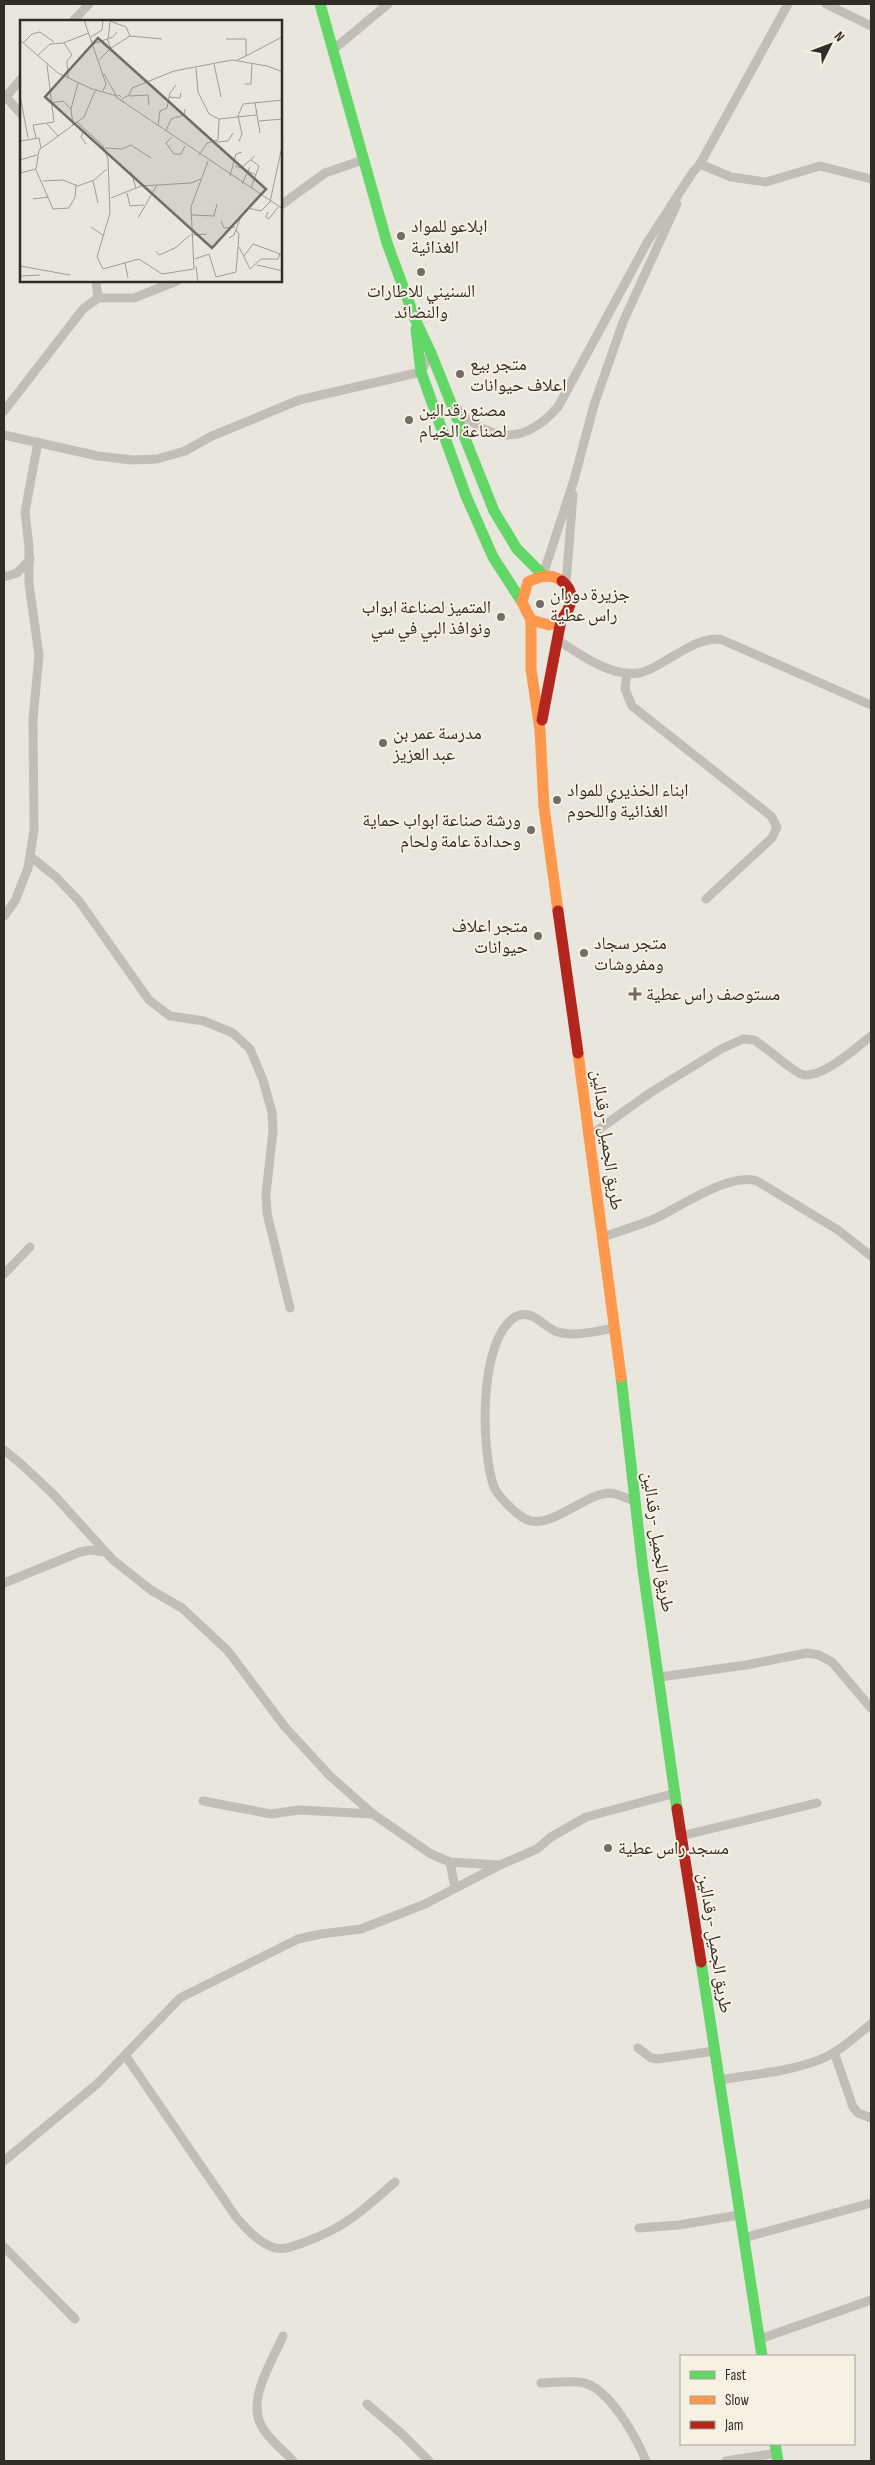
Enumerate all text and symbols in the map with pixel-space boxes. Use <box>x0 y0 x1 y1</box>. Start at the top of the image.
inset map <box>20 20 282 282</box>
north arrow <box>805 20 855 70</box>
text: N <box>830 28 848 45</box>
place label: ابلاعو للمواد الغذائية <box>411 216 487 258</box>
marker: ابلاعو للمواد الغذائية <box>395 230 407 242</box>
marker: السنيني للاطارات والنضائد <box>415 266 427 278</box>
place label: السنيني للاطارات والنضائد <box>367 281 475 323</box>
place label: متجر بيع اعلاف حيوانات <box>470 354 567 396</box>
marker: متجر بيع اعلاف حيوانات <box>454 368 466 380</box>
place label: مصنع رقدالين لصناعة الخيام <box>419 400 507 443</box>
marker: مصنع رقدالين لصناعة الخيام <box>403 414 415 426</box>
place label: جزيرة دوران راس عطية <box>550 584 630 626</box>
place label: المتميز لصناعة ابواب ونوافذ البي في سي <box>361 597 491 642</box>
marker: جزيرة دوران راس عطية <box>534 598 546 610</box>
marker: المتميز لصناعة ابواب ونوافذ البي في سي <box>495 611 507 623</box>
place label: مدرسة عمر بن عبد العزيز <box>392 723 482 765</box>
marker: مدرسة عمر بن عبد العزيز <box>377 737 389 749</box>
place label: ابناء الخذيري للمواد الغذائية واللحوم <box>567 780 689 823</box>
marker: ابناء الخذيري للمواد الغذائية واللحوم <box>551 794 563 806</box>
place label: ورشة صناعة ابواب حماية وحدادة عامة ولحام <box>362 810 521 853</box>
marker: ورشة صناعة ابواب حماية وحدادة عامة ولحام <box>525 824 537 836</box>
place label: متجر اعلاف حيوانات <box>452 916 528 958</box>
marker: متجر اعلاف حيوانات <box>532 930 544 942</box>
place label: متجر سجاد ومفروشات <box>594 933 667 975</box>
marker: متجر سجاد ومفروشات <box>578 947 590 959</box>
place label: مستوصف راس عطية <box>646 984 780 1005</box>
marker: مستوصف راس عطية <box>628 987 642 1001</box>
street label: طريق الجميل -رقدالين <box>587 1068 627 1212</box>
street label: طريق الجميل -رقدالين <box>638 1470 678 1614</box>
place label: مسجد راس عطية <box>618 1838 729 1859</box>
marker: مسجد راس عطية <box>602 1842 614 1854</box>
street label: طريق الجميل -رقدالين <box>694 1871 736 2015</box>
legend <box>680 2355 855 2445</box>
text: Fast <box>725 2366 747 2385</box>
text: Slow <box>725 2391 749 2410</box>
text: Jam <box>724 2416 743 2435</box>

